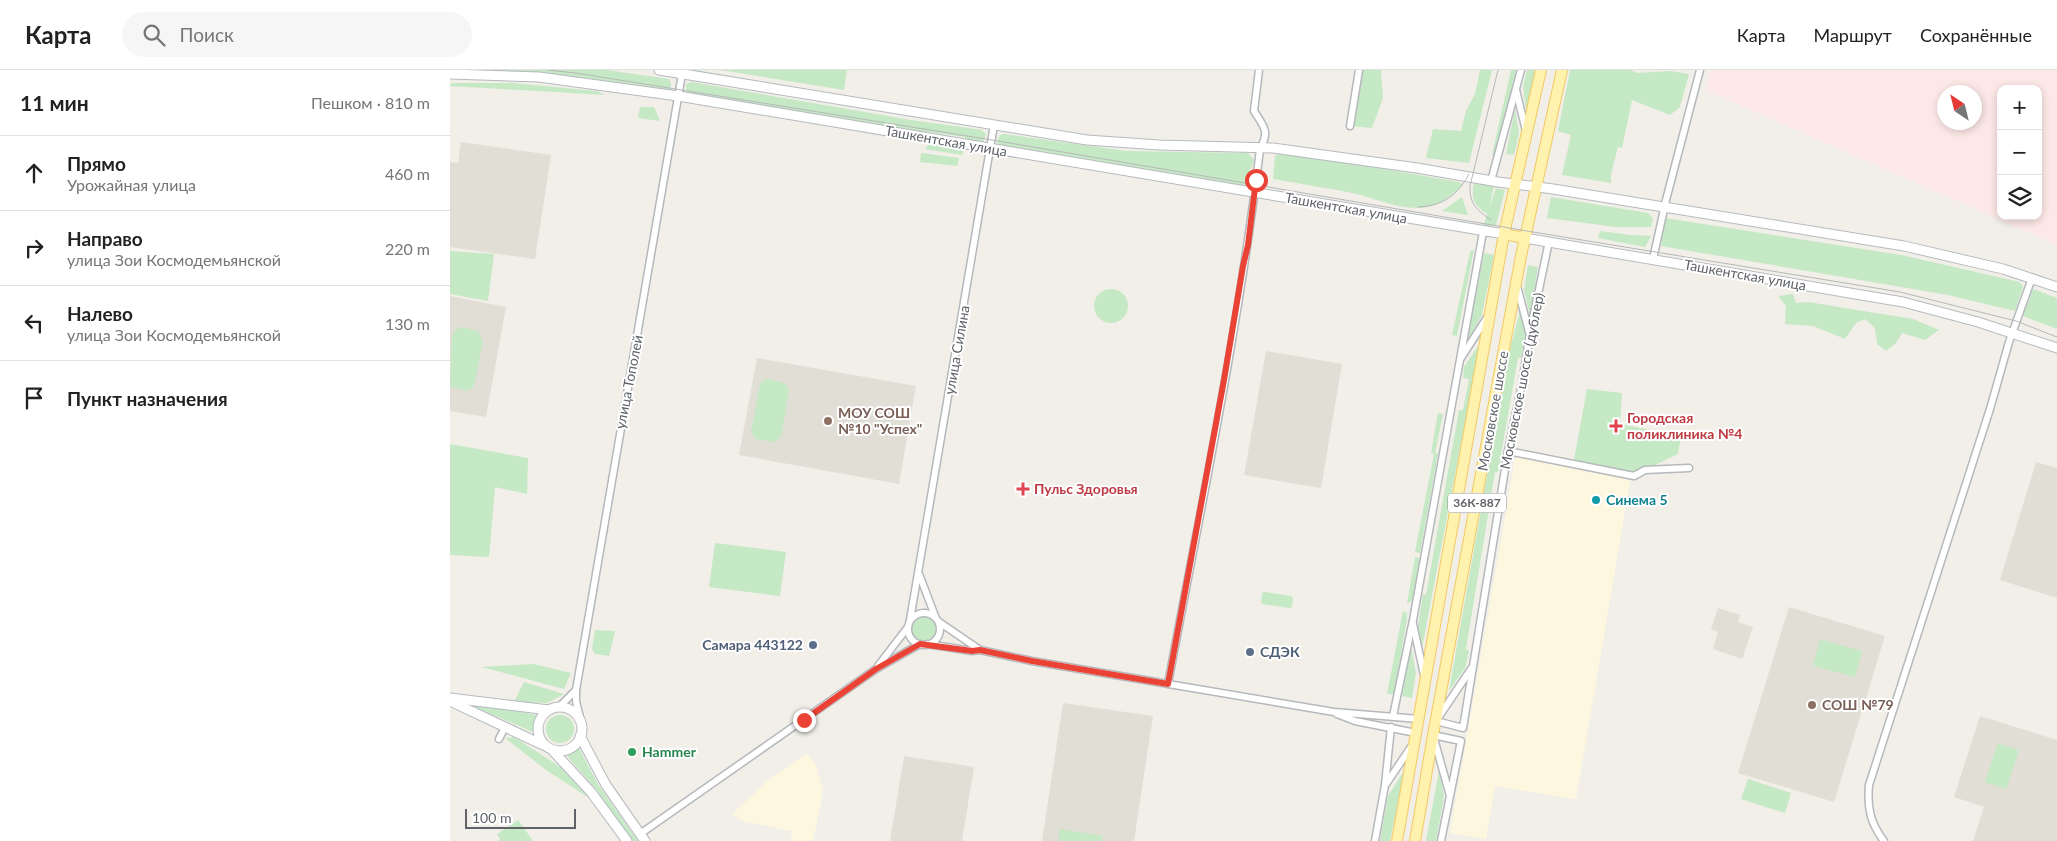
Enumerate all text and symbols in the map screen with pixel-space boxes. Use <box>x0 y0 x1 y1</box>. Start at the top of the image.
search box <box>122 12 472 57</box>
text: Карта <box>25 20 92 49</box>
icon: search <box>140 21 168 49</box>
text: Поиск <box>180 23 234 46</box>
text: Карта <box>1737 24 1785 46</box>
text: Маршрут <box>1813 24 1892 46</box>
text: Сохранённые <box>1920 24 2032 46</box>
north arrow <box>1937 85 1982 130</box>
map controls <box>1997 85 2042 220</box>
button: + <box>1997 85 2042 130</box>
text: 11 мин <box>20 90 89 115</box>
text: Пешком · 810 m <box>311 93 430 112</box>
street label: Ташкентская улица <box>884 121 1009 160</box>
button: − <box>1997 130 2042 175</box>
text: Прямо <box>67 152 126 175</box>
icon: ahead <box>20 159 48 187</box>
text: 460 m <box>385 164 430 183</box>
route start <box>1245 169 1268 192</box>
text: Урожайная улица <box>67 175 196 194</box>
button: layers <box>1997 175 2042 220</box>
street label: Ташкентская улица <box>1284 188 1409 227</box>
text: Направо <box>67 227 143 250</box>
icon: right <box>20 234 48 262</box>
text: 220 m <box>385 239 430 258</box>
text: улица Зои Космодемьянской <box>67 250 281 269</box>
street label: Ташкентская улица <box>1683 255 1808 294</box>
street label: Московское шоссе (дублер) <box>1496 291 1547 471</box>
text: Налево <box>67 302 133 325</box>
street label: улица Силина <box>940 304 973 396</box>
icon: left <box>20 309 48 337</box>
text: 130 m <box>385 314 430 333</box>
text: улица Зои Космодемьянской <box>67 325 281 344</box>
street label: улица Тополей <box>611 333 646 430</box>
street label: Московское шоссе <box>1474 349 1511 472</box>
icon: arrive <box>20 384 48 412</box>
text: Пункт назначения <box>67 387 228 410</box>
place label: МОУ СОШ №10 "Успех" <box>838 404 922 437</box>
place label: Городская поликлиника №4 <box>1627 409 1742 442</box>
marker: МОУ СОШ №10 "Успех" <box>822 415 834 427</box>
marker: Городская поликлиника №4 <box>1609 419 1623 433</box>
place label: Пульс Здоровья <box>1034 480 1138 497</box>
marker: Пульс Здоровья <box>1016 482 1030 496</box>
place label: Синема 5 <box>1606 491 1668 508</box>
road number: 36К-887 <box>1448 493 1506 512</box>
marker: Синема 5 <box>1590 494 1602 506</box>
place label: Самара 443122 <box>702 636 803 653</box>
marker: Самара 443122 <box>807 639 819 651</box>
place label: СДЭК <box>1260 643 1300 660</box>
marker: СДЭК <box>1244 646 1256 658</box>
place label: СОШ №79 <box>1822 696 1894 713</box>
marker: СОШ №79 <box>1806 699 1818 711</box>
route end <box>793 709 816 732</box>
place label: Hammer <box>642 743 697 760</box>
marker: Hammer <box>626 746 638 758</box>
scale bar <box>465 806 576 829</box>
text: 100 m <box>472 809 511 826</box>

